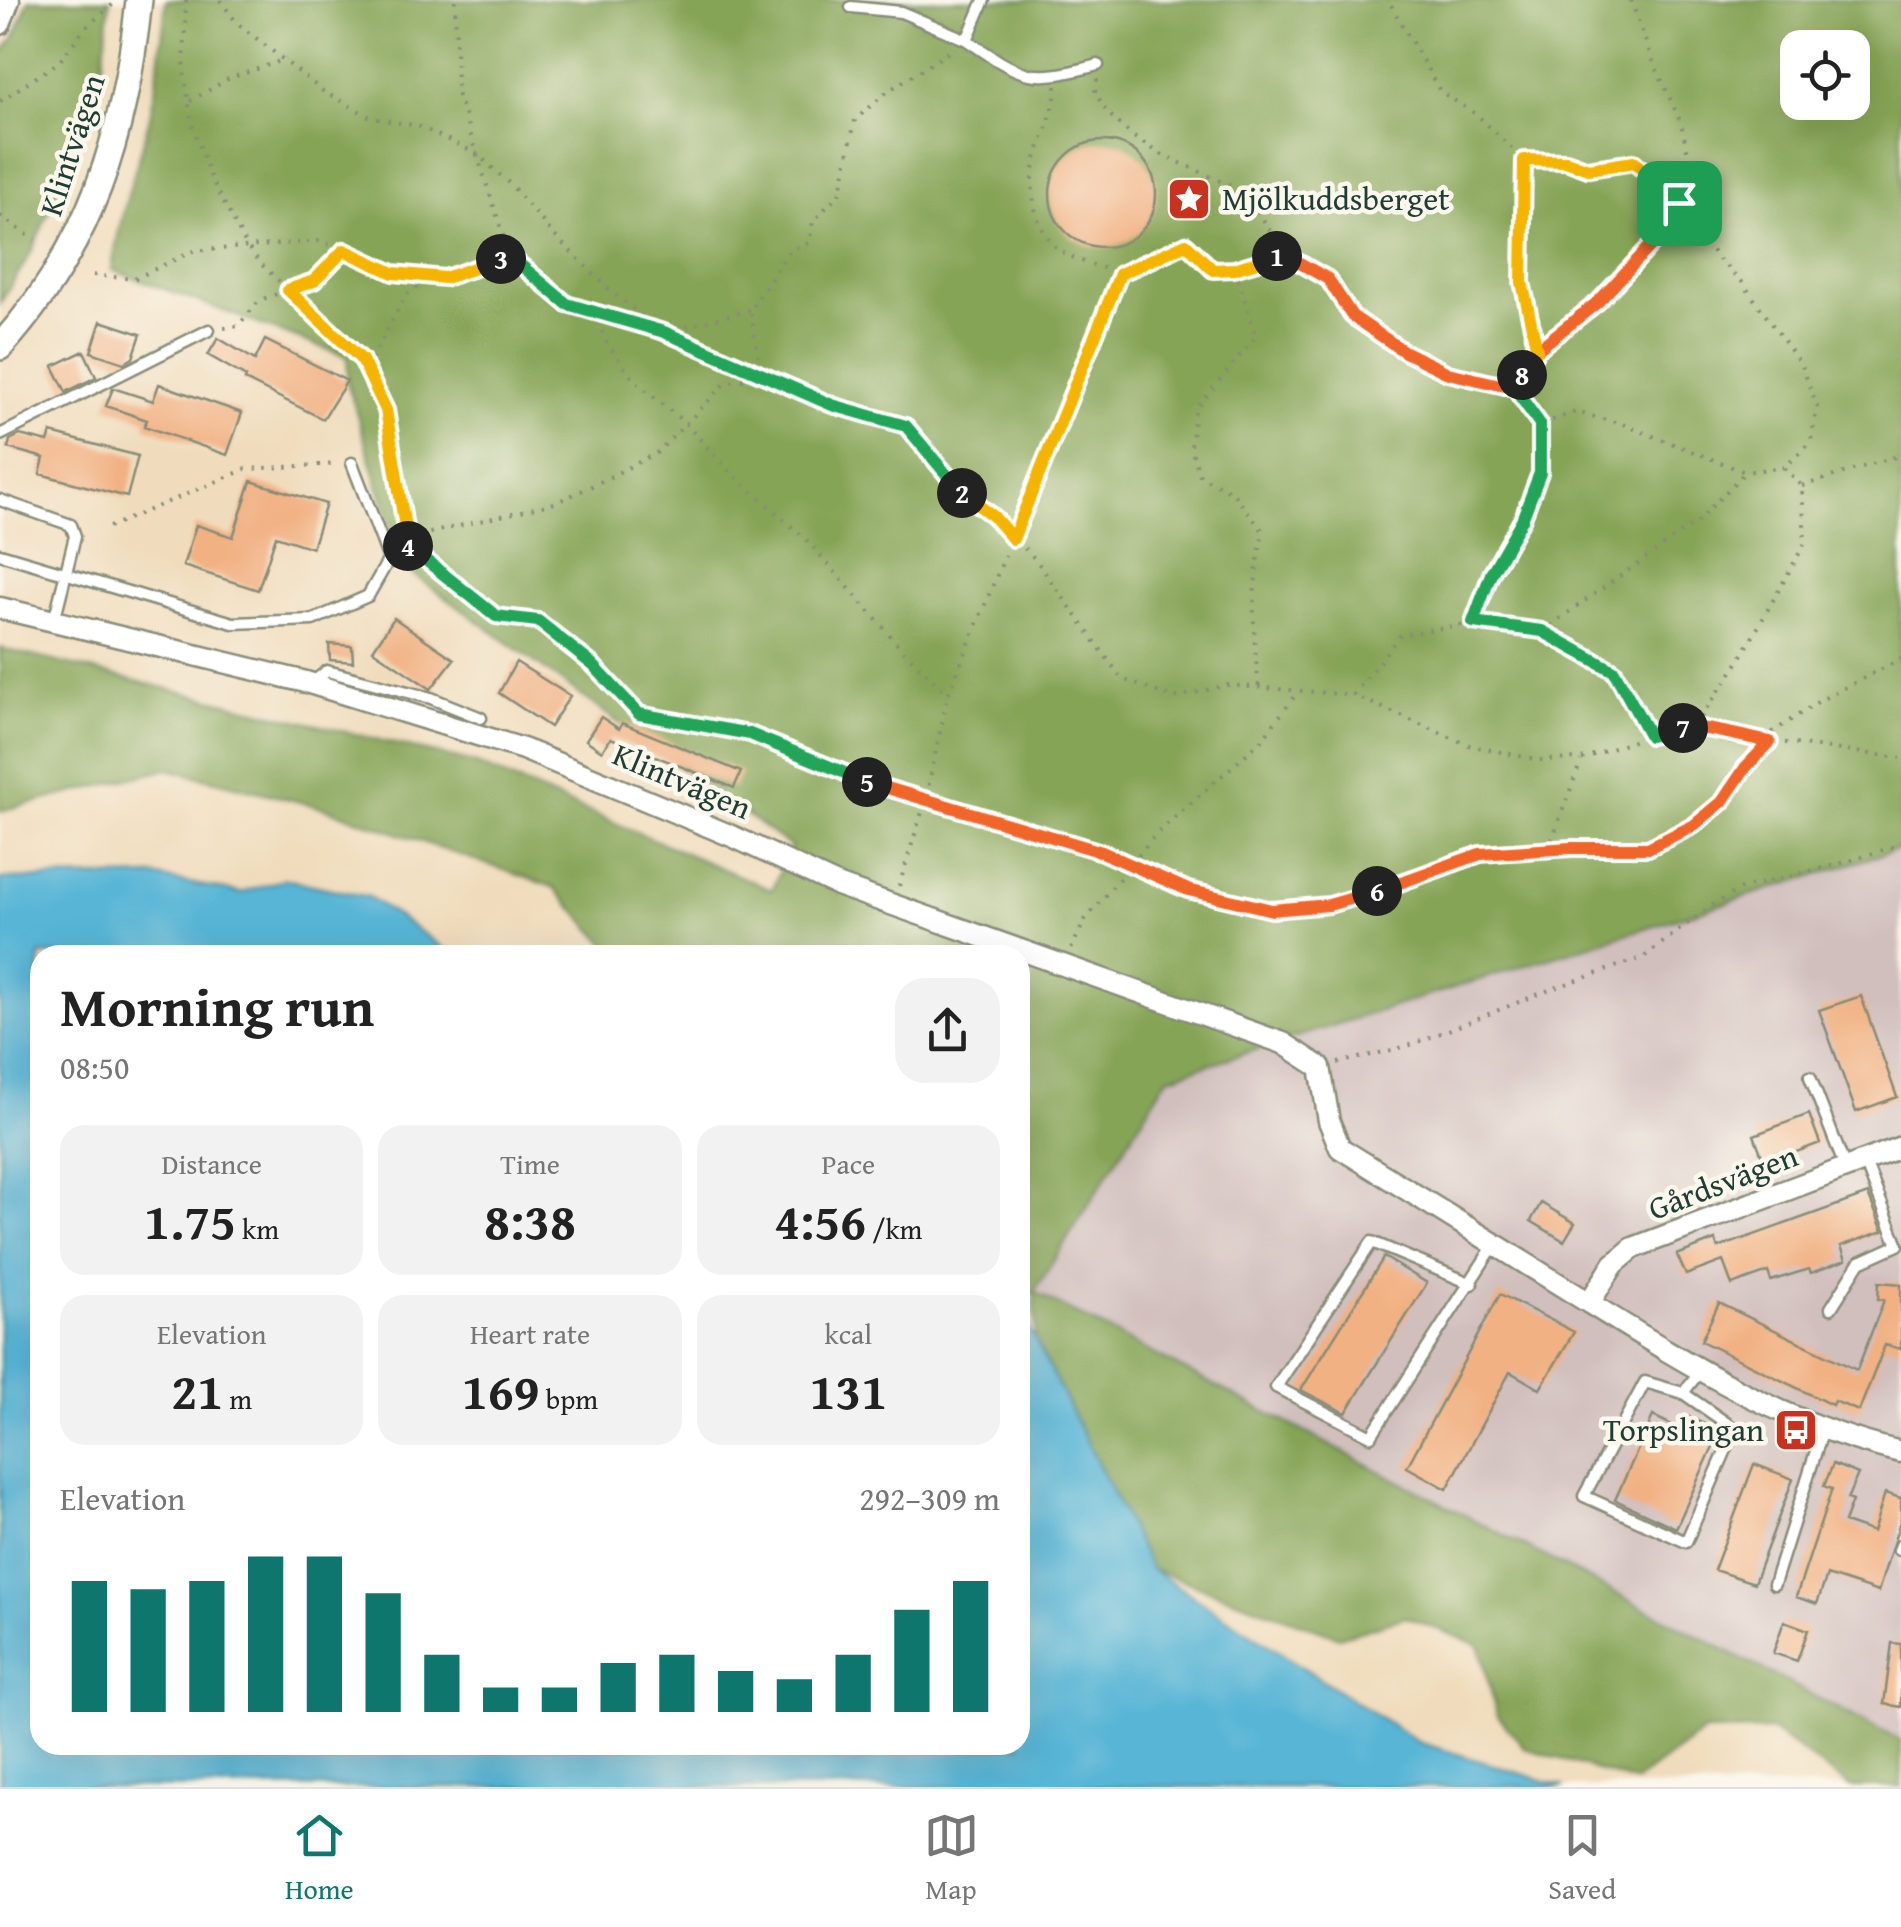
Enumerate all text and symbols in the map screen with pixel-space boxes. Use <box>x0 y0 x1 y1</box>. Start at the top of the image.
map controls <box>1780 30 1870 120</box>
button: locate <box>1780 30 1870 120</box>
street label: Klintvägen <box>27 68 116 222</box>
pin <box>1637 161 1722 246</box>
place label: Mjölkuddsberget <box>1222 175 1450 222</box>
place icon: Mjölkuddsberget <box>1166 176 1212 222</box>
icon: arrive <box>1652 176 1707 231</box>
pin: 1 <box>1252 231 1302 281</box>
pin: 3 <box>476 234 526 284</box>
text: 1 <box>1270 235 1284 276</box>
text: 3 <box>494 238 508 279</box>
pin: 8 <box>1497 350 1547 400</box>
text: 8 <box>1515 354 1529 395</box>
pin: 2 <box>937 468 987 518</box>
text: 2 <box>955 472 969 513</box>
pin: 4 <box>383 521 433 571</box>
text: 4 <box>401 525 415 566</box>
pin: 7 <box>1658 703 1708 753</box>
text: 7 <box>1676 707 1690 748</box>
street label: Klintvägen <box>606 730 759 831</box>
pin: 5 <box>842 757 892 807</box>
text: 5 <box>860 761 874 802</box>
pin: 6 <box>1352 866 1402 916</box>
text: 6 <box>1370 870 1384 911</box>
text: Morning run <box>60 966 374 1046</box>
button: share <box>895 978 1000 1083</box>
text: 08:50 <box>60 1044 129 1091</box>
street label: Gårdsvägen <box>1641 1132 1804 1232</box>
text: Distance <box>161 1143 262 1184</box>
text: Time <box>500 1143 560 1184</box>
text: Pace <box>821 1143 875 1184</box>
text: 1.75 <box>144 1184 236 1257</box>
text: 8:38 <box>484 1184 576 1257</box>
text: 4:56 <box>774 1184 866 1257</box>
text: km <box>236 1208 279 1249</box>
text: /km <box>866 1208 922 1249</box>
text: Elevation <box>157 1313 266 1354</box>
text: Heart rate <box>470 1313 590 1354</box>
text: kcal <box>824 1313 872 1354</box>
text: 21 <box>171 1354 223 1427</box>
text: 169 <box>462 1354 540 1427</box>
text: 131 <box>809 1354 887 1427</box>
text: m <box>223 1378 252 1419</box>
text: bpm <box>540 1378 598 1419</box>
place label: Torpslingan <box>1603 1406 1764 1453</box>
bus stop icon: Torpslingan <box>1773 1407 1819 1453</box>
text: Elevation <box>60 1475 185 1522</box>
text: 292–309 m <box>859 1475 1000 1522</box>
tab: Home <box>285 1808 354 1909</box>
tab: Map <box>924 1808 979 1909</box>
tab: Saved <box>1548 1808 1616 1909</box>

